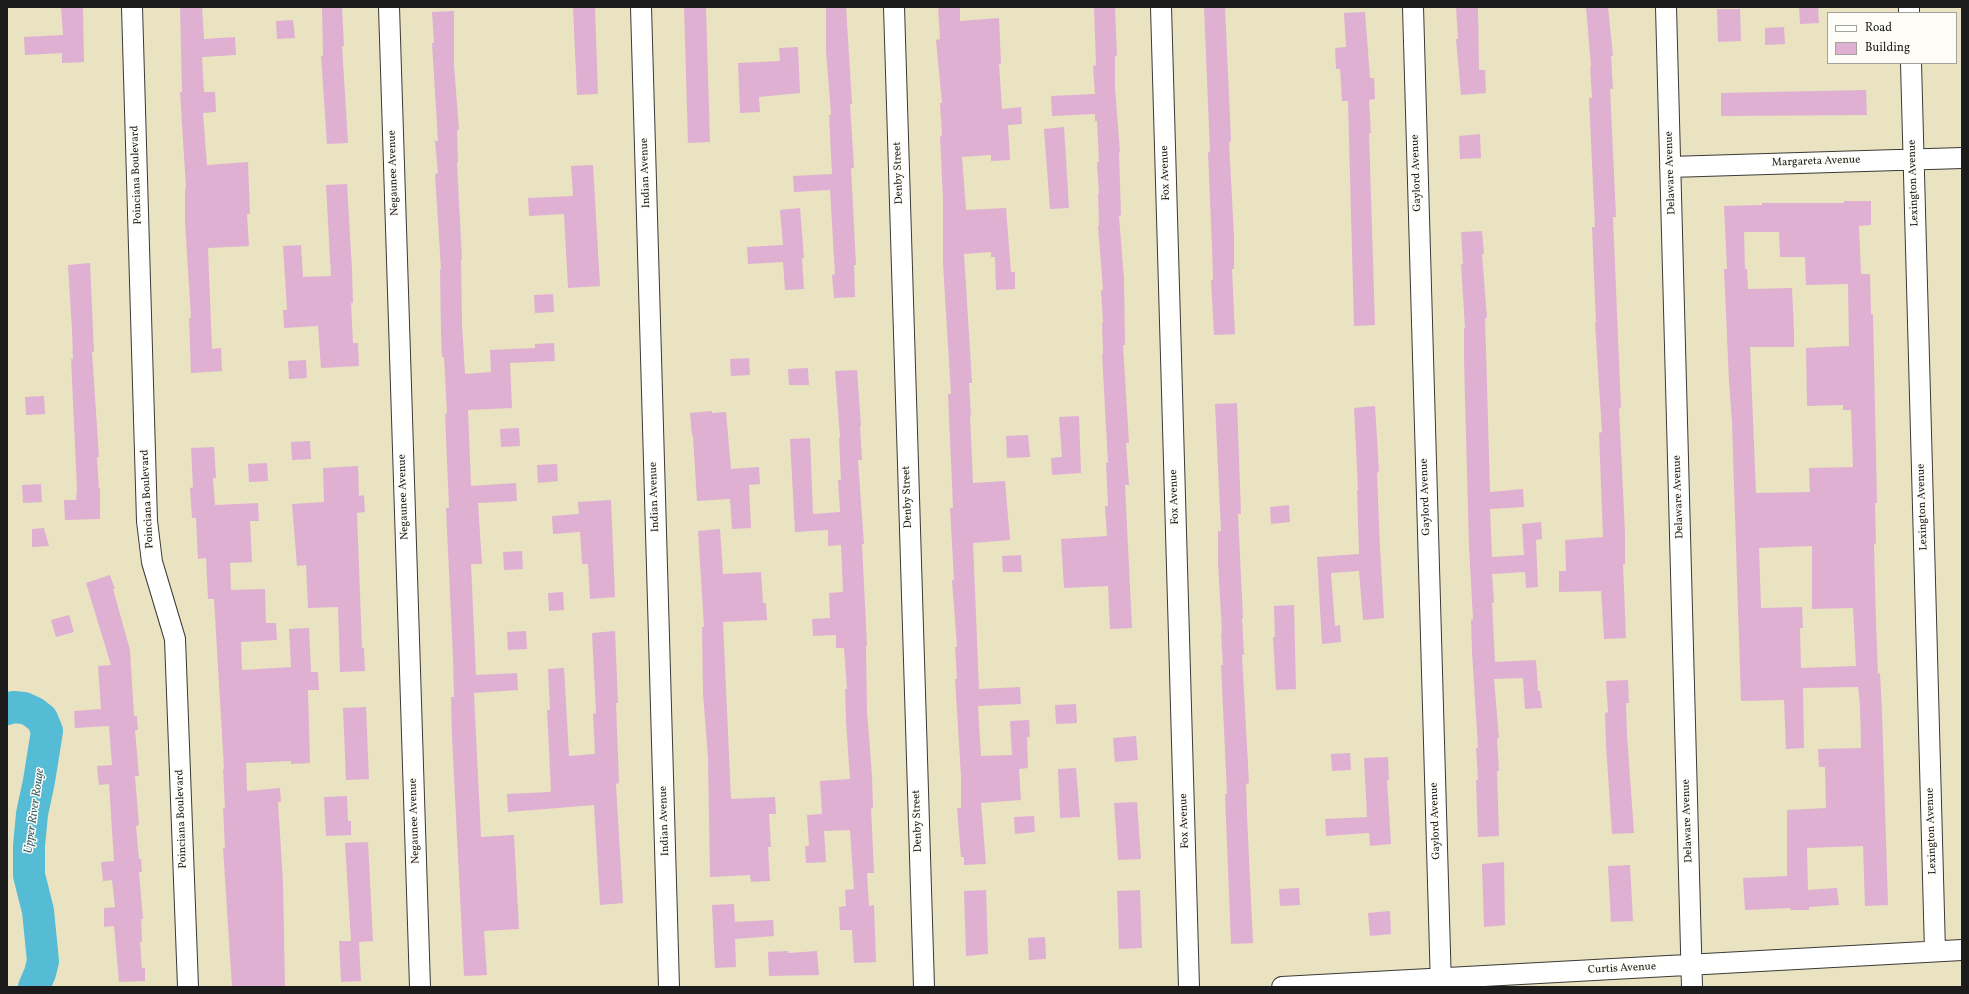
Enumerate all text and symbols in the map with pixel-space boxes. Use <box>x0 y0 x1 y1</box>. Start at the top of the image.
legend <box>1827 12 1957 64</box>
text: Road <box>1865 20 1892 36</box>
text: Building <box>1865 40 1910 56</box>
street label: Poinciana Boulevard <box>129 125 145 225</box>
street label: Negaunee Avenue <box>386 130 402 216</box>
street label: Delaware Avenue <box>1663 131 1679 215</box>
street label: Gaylord Avenue <box>1409 134 1425 212</box>
street label: Indian Avenue <box>638 138 654 208</box>
street label: Lexington Avenue <box>1906 139 1922 227</box>
street label: Denby Street <box>891 141 907 205</box>
street label: Fox Avenue <box>1158 145 1174 201</box>
street label: Margareta Avenue <box>1771 154 1861 170</box>
street label: Poinciana Boulevard <box>139 449 157 549</box>
street label: Negaunee Avenue <box>396 454 412 540</box>
street label: Delaware Avenue <box>1671 455 1687 539</box>
street label: Gaylord Avenue <box>1418 458 1434 536</box>
street label: Indian Avenue <box>647 462 663 532</box>
street label: Lexington Avenue <box>1915 463 1931 551</box>
street label: Denby Street <box>900 465 916 529</box>
street label: Fox Avenue <box>1167 469 1183 525</box>
water label: Upper River Rouge <box>22 768 48 854</box>
street label: Poinciana Boulevard <box>174 769 190 869</box>
street label: Negaunee Avenue <box>407 778 423 864</box>
street label: Delaware Avenue <box>1680 779 1696 863</box>
street label: Gaylord Avenue <box>1428 782 1444 860</box>
street label: Indian Avenue <box>657 786 673 856</box>
street label: Lexington Avenue <box>1924 787 1940 875</box>
street label: Denby Street <box>910 789 926 853</box>
street label: Fox Avenue <box>1177 793 1193 849</box>
street label: Curtis Avenue <box>1588 961 1656 977</box>

